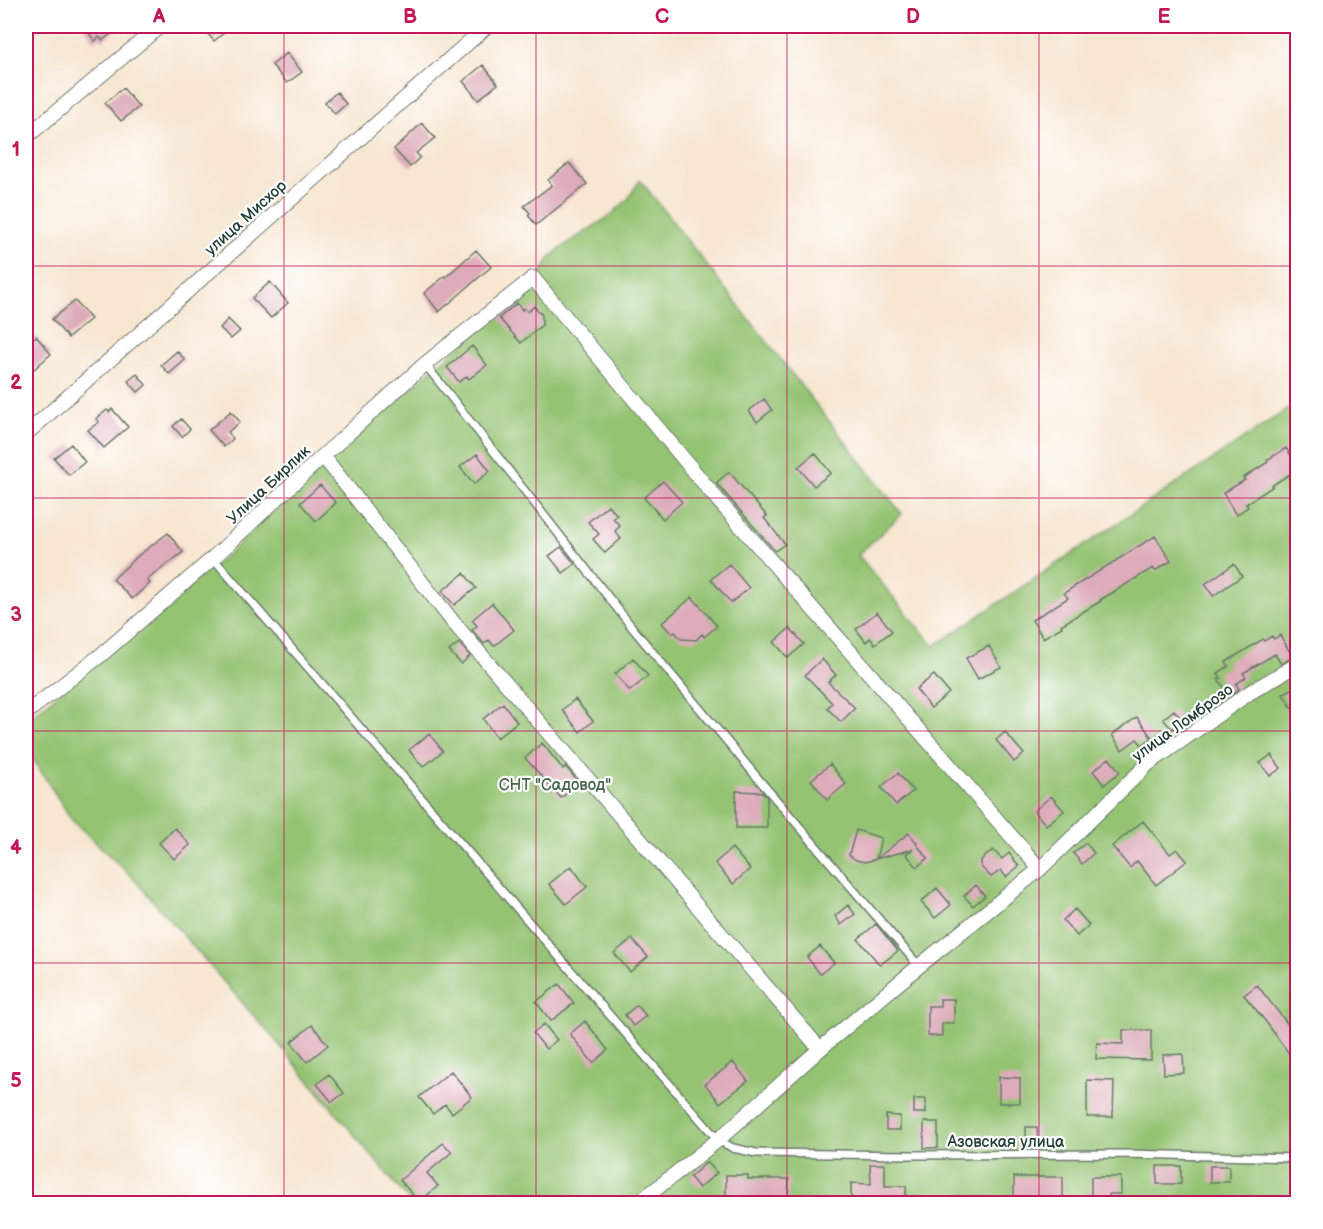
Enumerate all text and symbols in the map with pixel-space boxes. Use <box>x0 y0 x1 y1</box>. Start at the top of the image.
text: A <box>152 5 166 29</box>
text: B <box>403 5 417 29</box>
text: C <box>655 5 669 29</box>
text: D <box>906 5 920 29</box>
text: E <box>1158 5 1171 29</box>
text: 1 <box>12 138 20 162</box>
street label: улица Мисхор <box>201 177 291 260</box>
text: 2 <box>10 371 22 395</box>
street label: Улица Бирлик <box>223 441 315 529</box>
text: 3 <box>10 603 22 627</box>
street label: улица Ломброзо <box>1129 680 1237 766</box>
park label: СНТ "Садовод" <box>499 776 611 795</box>
text: 4 <box>10 836 22 860</box>
text: 5 <box>10 1069 22 1093</box>
street label: Азовская улица <box>946 1133 1065 1152</box>

